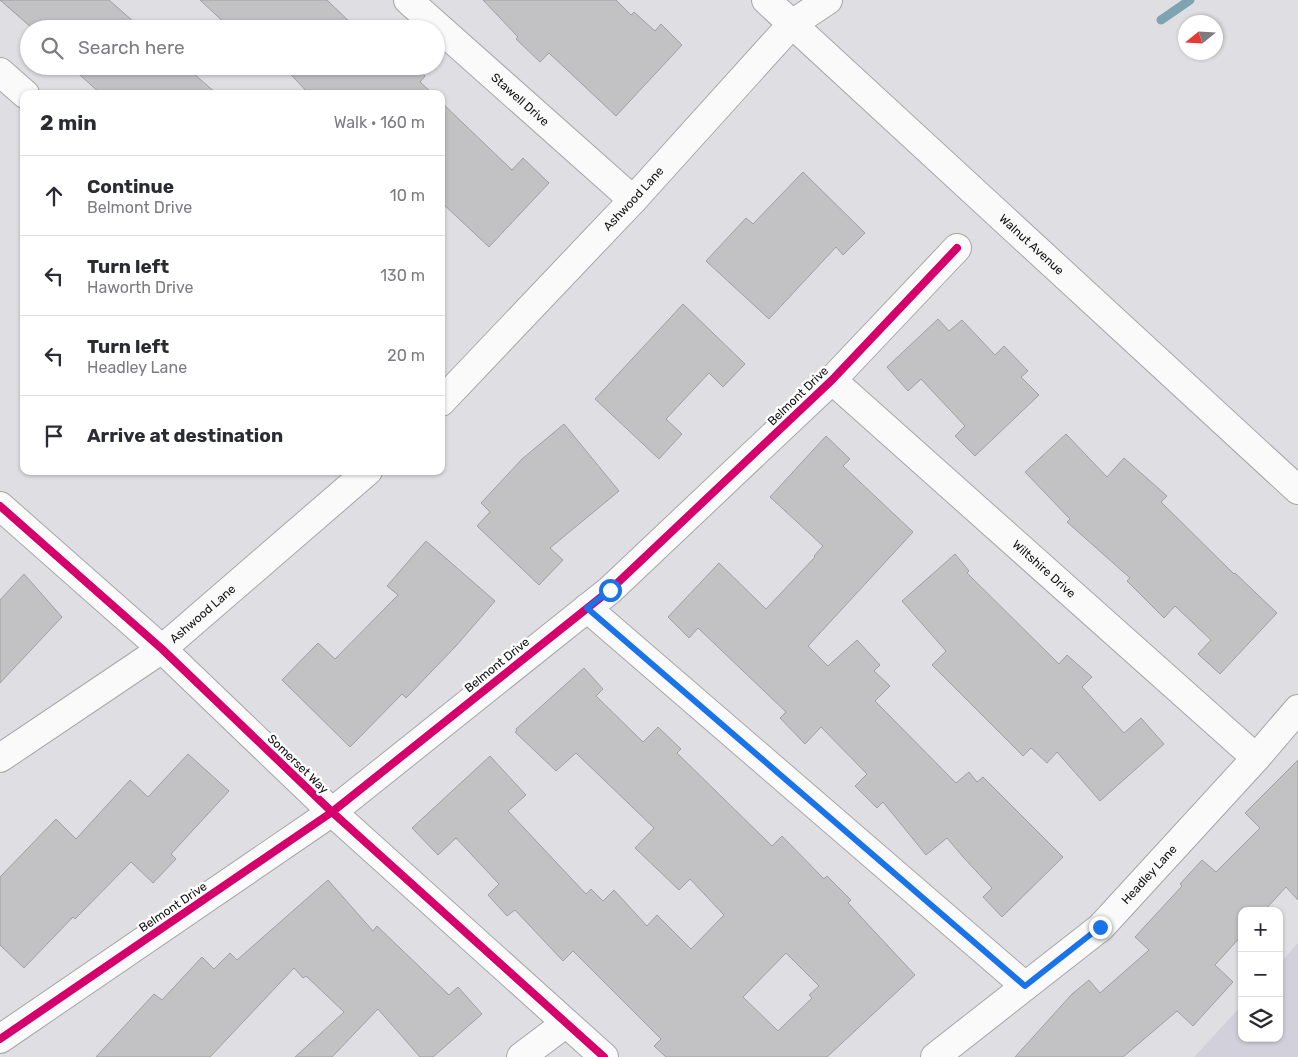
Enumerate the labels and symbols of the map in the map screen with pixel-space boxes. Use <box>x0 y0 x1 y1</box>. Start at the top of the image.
north arrow <box>1178 15 1223 60</box>
street label: Stawell Drive <box>488 70 552 129</box>
street label: Ashwood Lane <box>601 164 667 234</box>
street label: Walnut Avenue <box>996 211 1067 278</box>
street label: Belmont Drive <box>765 363 831 428</box>
street label: Wiltshire Drive <box>1010 537 1079 601</box>
route start <box>599 579 622 602</box>
street label: Ashwood Lane <box>167 582 239 646</box>
street label: Belmont Drive <box>462 635 532 695</box>
street label: Somerset Way <box>265 732 332 797</box>
street label: Headley Lane <box>1119 842 1180 907</box>
street label: Belmont Drive <box>136 879 210 935</box>
route end <box>1089 916 1112 939</box>

